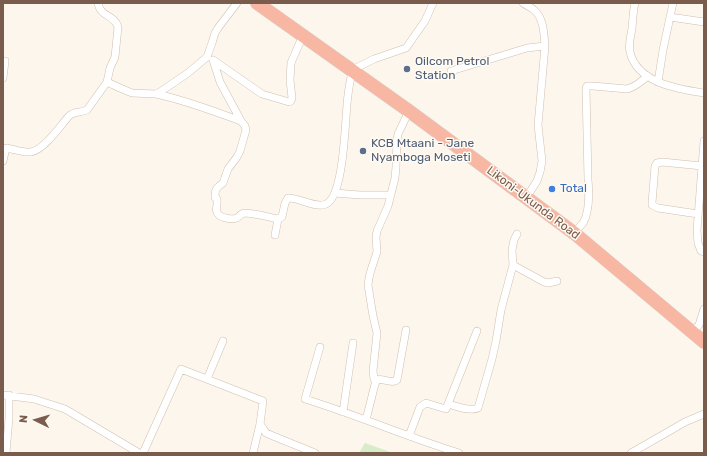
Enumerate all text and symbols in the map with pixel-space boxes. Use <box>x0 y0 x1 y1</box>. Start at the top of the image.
place label: Oilcom Petrol Station <box>415 55 489 83</box>
marker: Oilcom Petrol Station <box>402 64 412 74</box>
place label: KCB Mtaani - Jane Nyamboga Moseti <box>371 137 474 165</box>
marker: KCB Mtaani - Jane Nyamboga Moseti <box>358 146 368 156</box>
street label: Likoni-Ukunda Road <box>484 163 582 243</box>
place label: Total <box>560 182 587 196</box>
marker: Total <box>547 184 557 194</box>
north arrow <box>16 400 56 440</box>
text: N <box>17 414 30 423</box>

